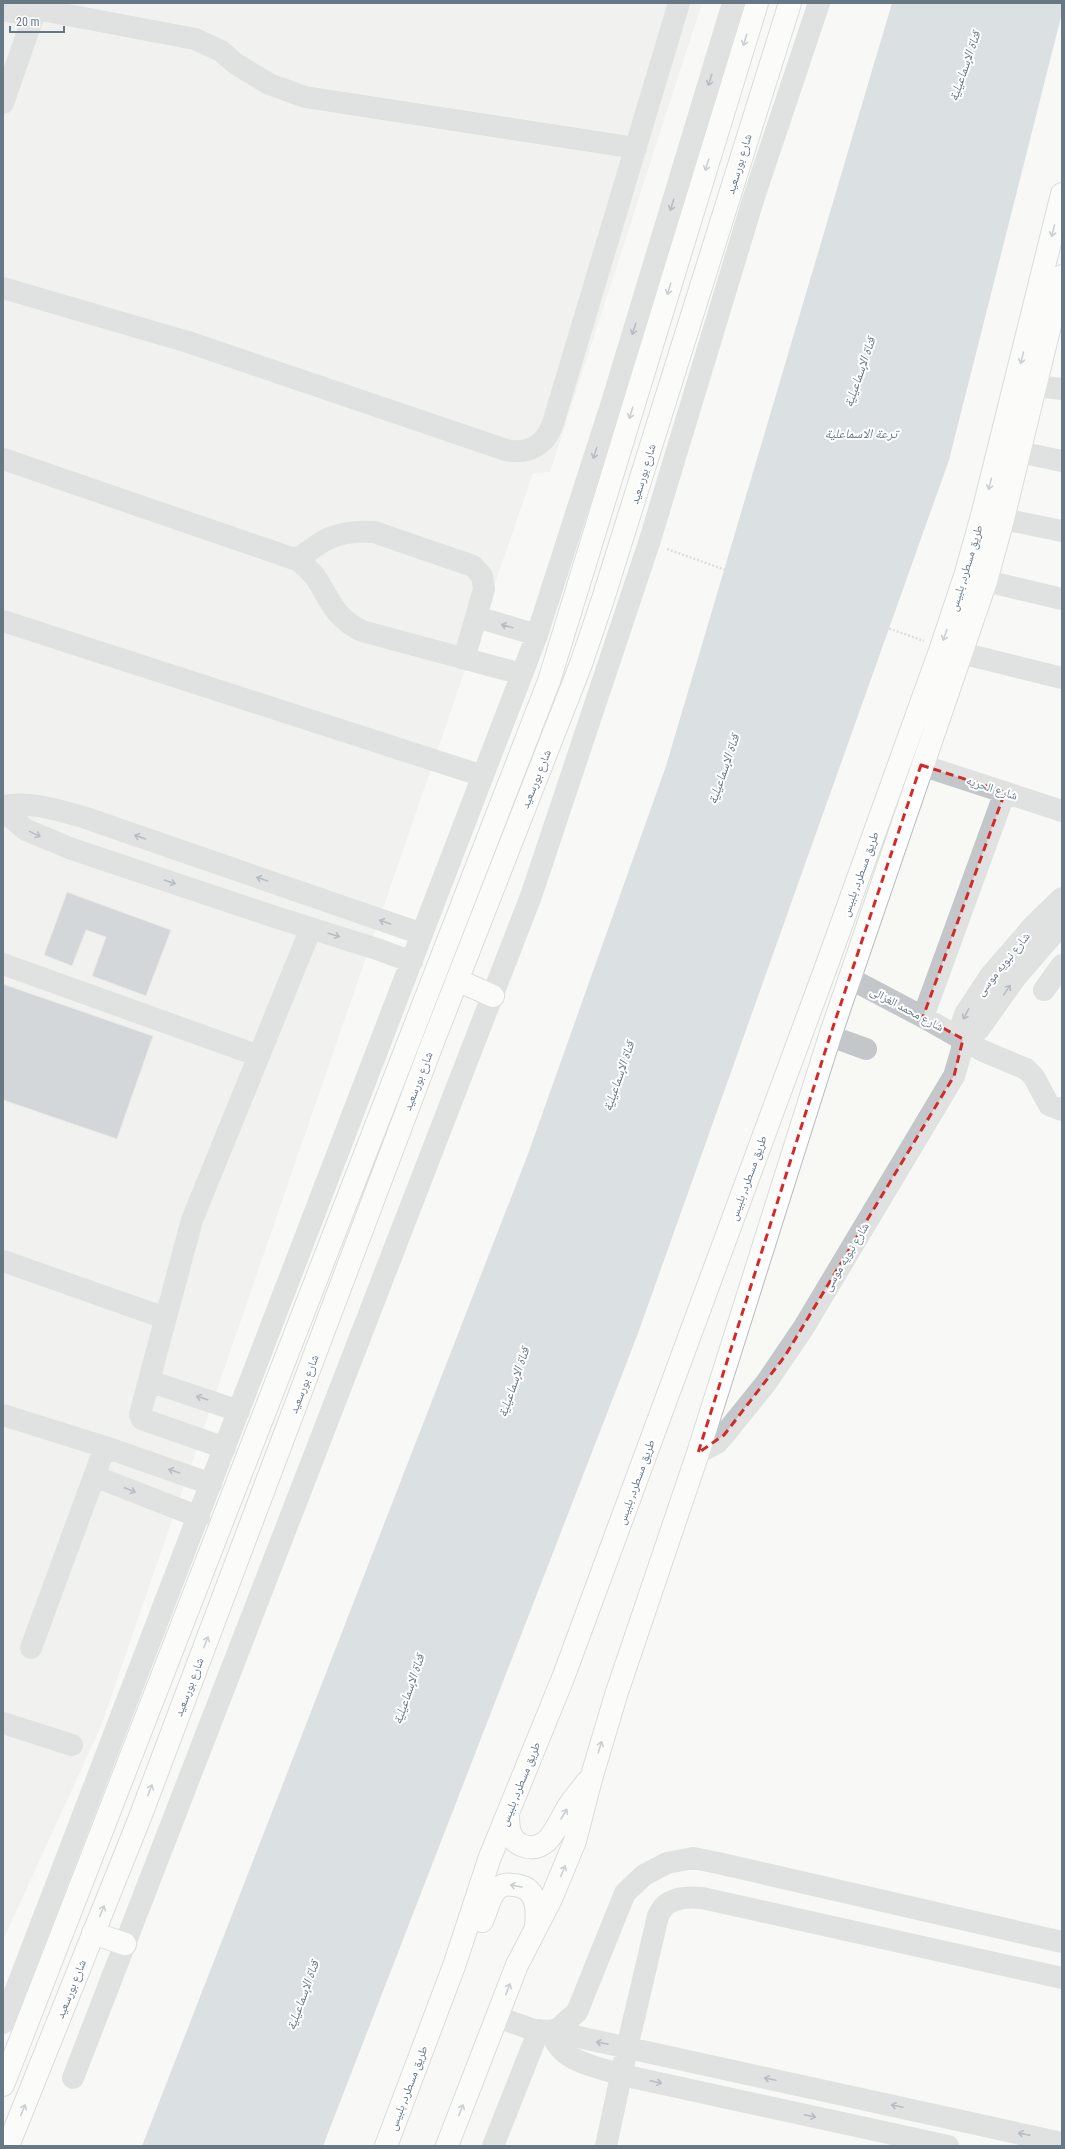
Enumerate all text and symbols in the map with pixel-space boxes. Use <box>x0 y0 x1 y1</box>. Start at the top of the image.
scale bar <box>10 8 64 34</box>
text: 20 m <box>16 15 40 29</box>
water label: قناة الإسماعيلية <box>946 27 985 103</box>
one-way arrow <box>741 34 749 46</box>
one-way arrow <box>706 74 713 87</box>
street label: شارع بورسعيد <box>723 132 756 196</box>
one-way arrow <box>703 158 711 170</box>
one-way arrow <box>668 198 675 211</box>
one-way arrow <box>1048 225 1056 238</box>
one-way arrow <box>665 283 673 295</box>
one-way arrow <box>630 323 637 336</box>
water label: قناة الإسماعيلية <box>841 333 880 409</box>
one-way arrow <box>1017 351 1025 364</box>
one-way arrow <box>627 407 635 419</box>
water label: ترعة الاسماعلية <box>825 426 900 441</box>
street label: شارع بورسعيد <box>627 442 660 506</box>
one-way arrow <box>591 447 598 460</box>
one-way arrow <box>986 477 993 490</box>
street label: طريق مسطرد, بلبيس <box>946 523 986 613</box>
one-way arrow <box>500 622 513 629</box>
one-way arrow <box>941 629 948 642</box>
water label: قناة الإسماعيلية <box>705 730 744 806</box>
street label: شارع بورسعيد <box>518 748 555 811</box>
street label: شارع الحريه <box>964 773 1020 804</box>
street label: طريق مسطرد, بلبيس <box>838 829 882 919</box>
one-way arrow <box>28 831 40 838</box>
one-way arrow <box>134 832 146 840</box>
one-way arrow <box>256 875 269 882</box>
one-way arrow <box>164 879 177 886</box>
one-way arrow <box>379 918 391 926</box>
street label: شارع نبويه موسى <box>973 929 1034 999</box>
one-way arrow <box>327 932 340 939</box>
street label: شارع محمد الغزالى <box>867 984 946 1035</box>
one-way arrow <box>1003 985 1011 996</box>
one-way arrow <box>962 1008 970 1020</box>
water label: قناة الإسماعيلية <box>600 1037 639 1113</box>
street label: شارع بورسعيد <box>400 1049 437 1113</box>
street label: طريق مسطرد, بلبيس <box>726 1133 770 1223</box>
street label: شارع نبويه موسى <box>820 1220 873 1294</box>
water label: قناة الإسماعيلية <box>495 1343 534 1419</box>
street label: شارع بورسعيد <box>286 1352 323 1416</box>
one-way arrow <box>196 1394 209 1401</box>
street label: طريق مسطرد, بلبيس <box>614 1437 658 1527</box>
one-way arrow <box>168 1467 181 1474</box>
one-way arrow <box>124 1487 136 1495</box>
one-way arrow <box>203 1636 210 1649</box>
water label: قناة الإسماعيلية <box>390 1650 429 1726</box>
street label: شارع بورسعيد <box>171 1655 208 1719</box>
street label: طريق مسطرد, بلبيس <box>497 1740 544 1828</box>
one-way arrow <box>597 1740 604 1753</box>
one-way arrow <box>147 1785 155 1797</box>
one-way arrow <box>560 1808 568 1820</box>
one-way arrow <box>560 1866 568 1878</box>
one-way arrow <box>509 1881 522 1889</box>
one-way arrow <box>99 1906 107 1918</box>
water label: قناة الإسماعيلية <box>283 1956 324 2032</box>
street label: شارع بورسعيد <box>53 1958 90 2021</box>
one-way arrow <box>504 1983 512 1995</box>
one-way arrow <box>596 2038 609 2046</box>
street label: طريق مسطرد, بلبيس <box>385 2044 431 2132</box>
one-way arrow <box>764 2074 777 2082</box>
one-way arrow <box>649 2079 662 2087</box>
one-way arrow <box>891 2102 904 2110</box>
one-way arrow <box>19 2104 27 2116</box>
one-way arrow <box>457 2104 465 2116</box>
one-way arrow <box>803 2113 816 2121</box>
one-way arrow <box>1018 2129 1031 2137</box>

